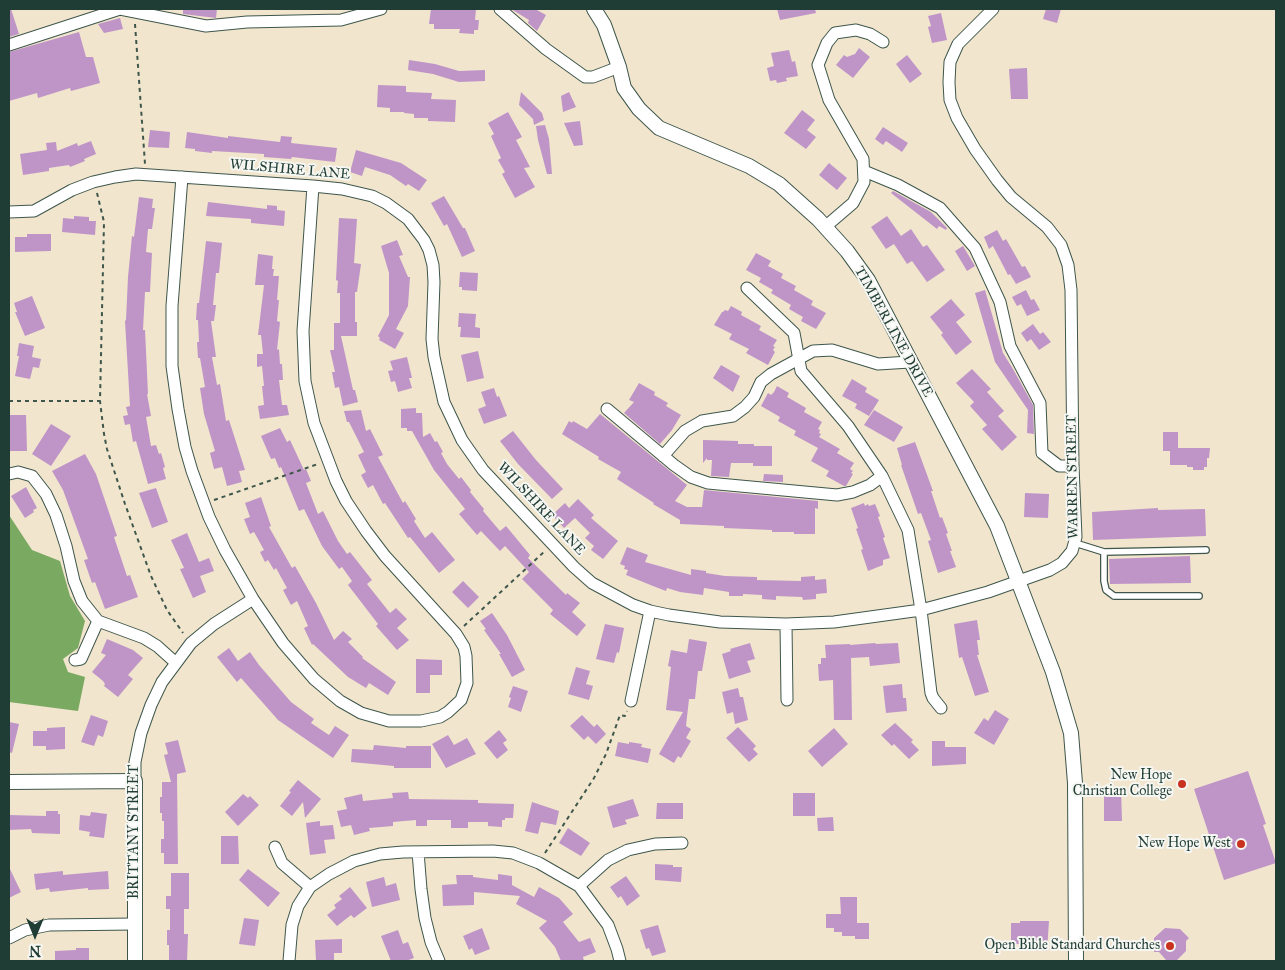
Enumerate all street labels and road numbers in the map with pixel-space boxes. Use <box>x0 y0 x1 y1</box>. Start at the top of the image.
street label: WILSHIRE LANE <box>229 156 351 184</box>
street label: TIMBERLINE DRIVE <box>850 264 936 400</box>
street label: WARREN STREET <box>1064 415 1082 539</box>
street label: WILSHIRE LANE <box>494 459 588 559</box>
street label: BRITTANY STREET <box>127 765 143 899</box>

